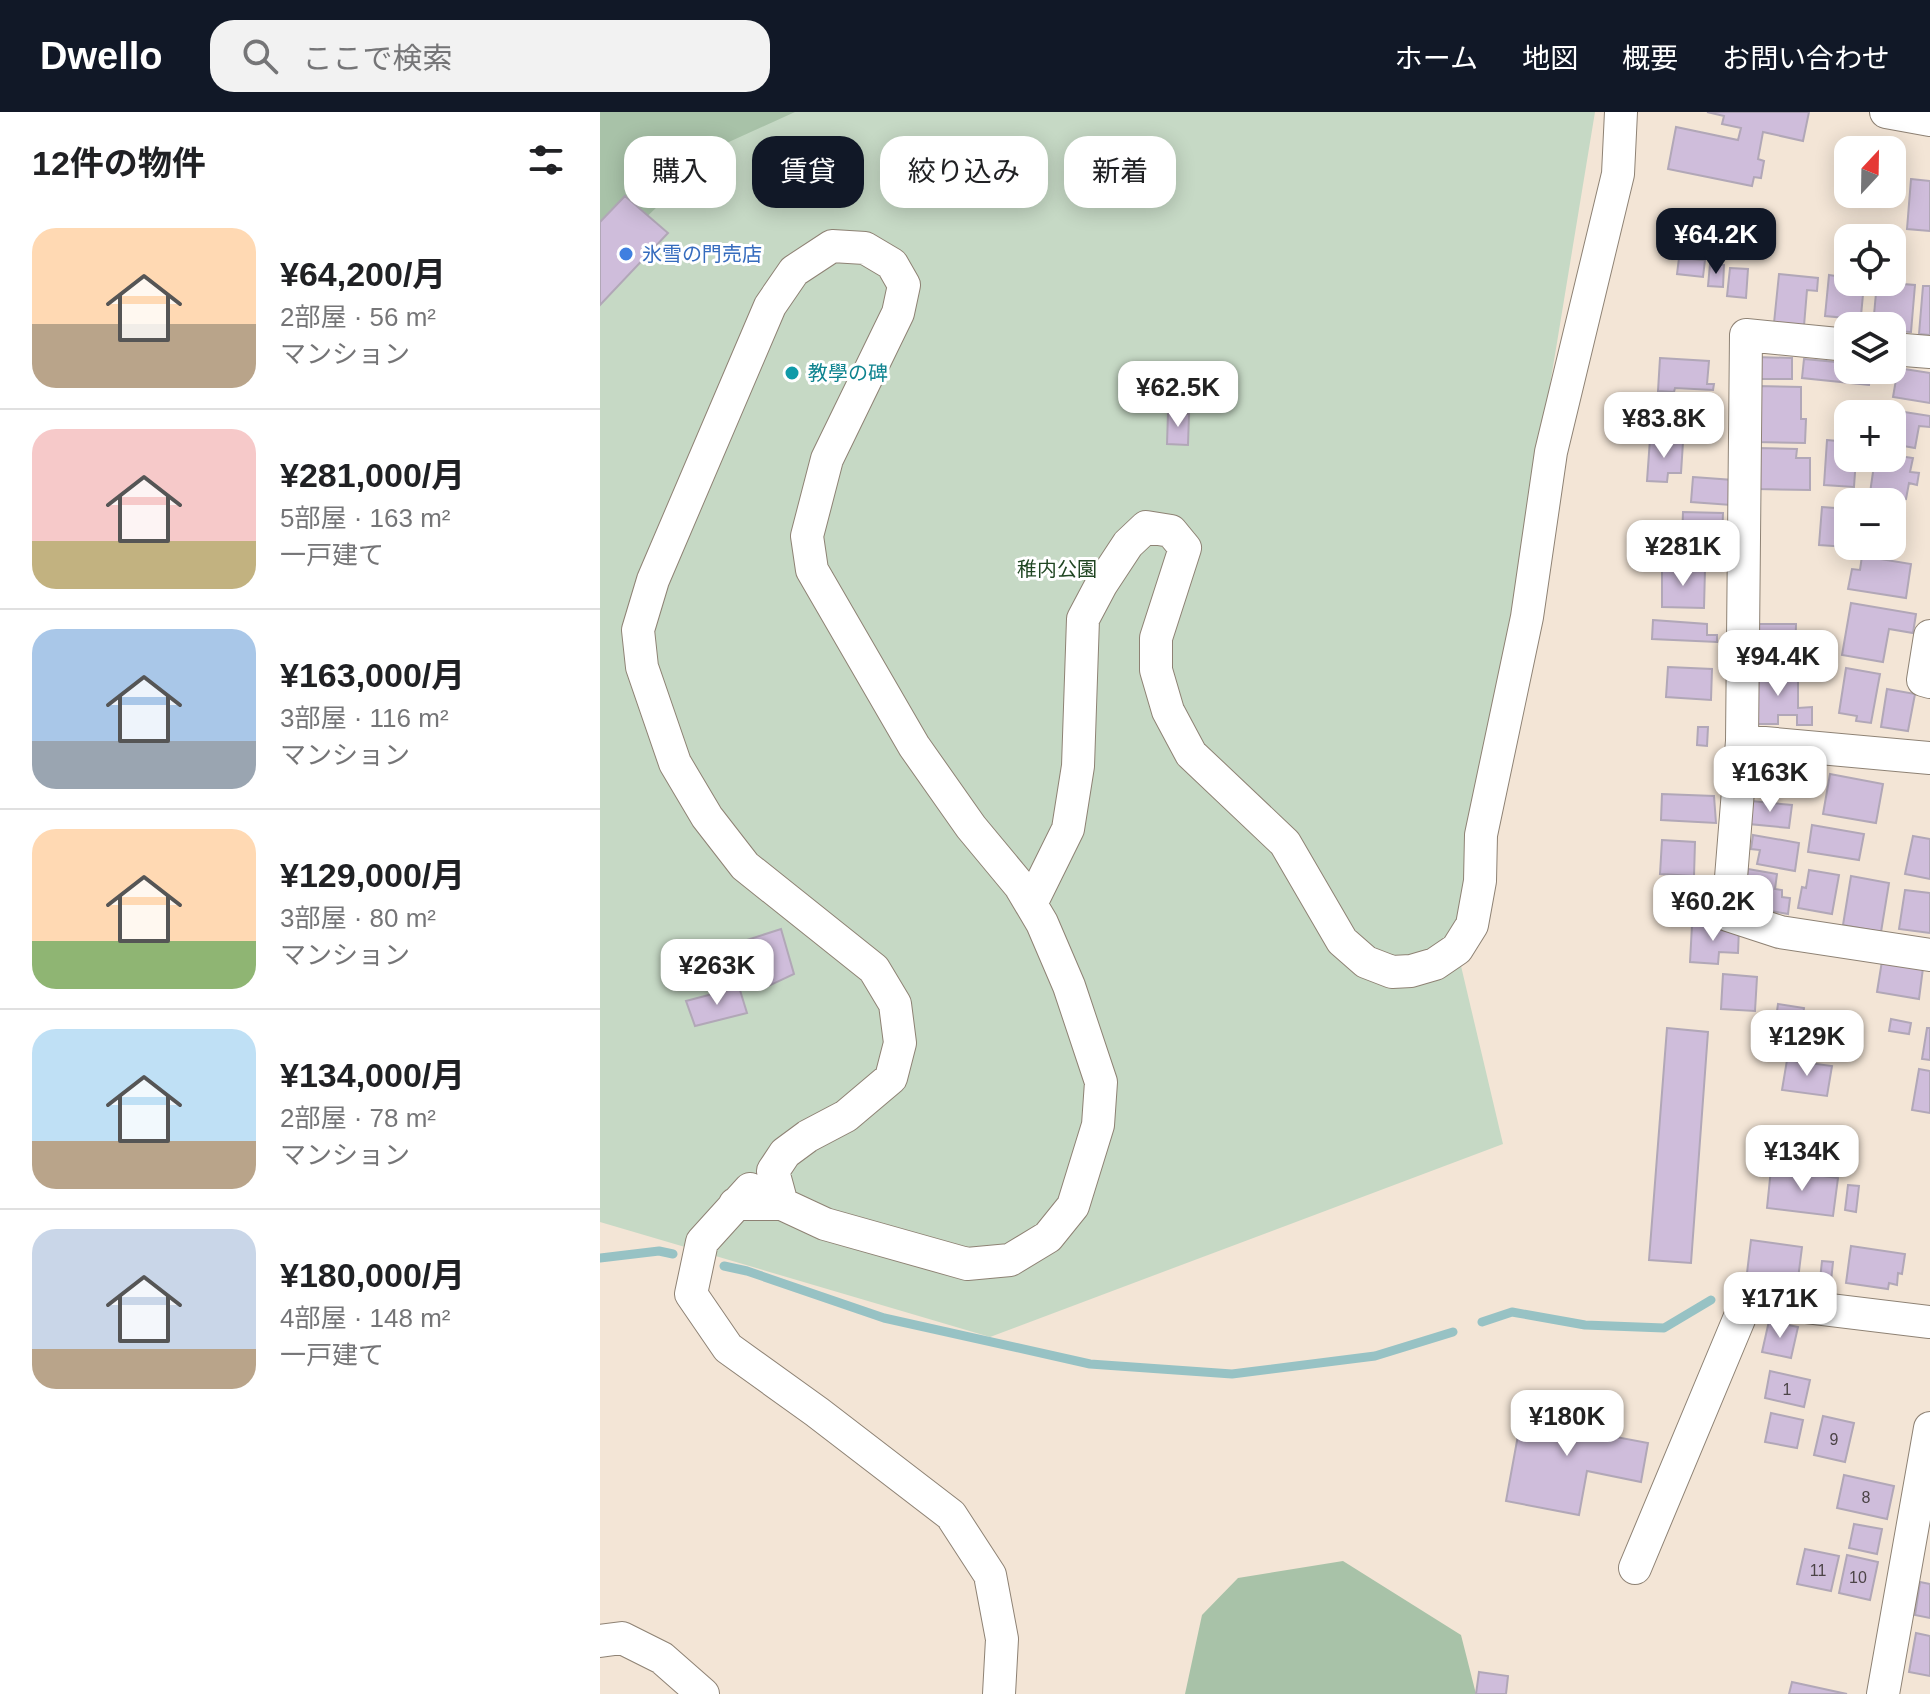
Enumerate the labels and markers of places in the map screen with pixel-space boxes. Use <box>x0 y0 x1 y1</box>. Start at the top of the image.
pin: ¥64.2K <box>1651 208 1781 276</box>
place label: 氷雪の門売店 <box>642 243 762 265</box>
marker: 氷雪の門売店 <box>617 245 635 263</box>
pin: ¥62.5K <box>1113 361 1243 429</box>
place label: 教學の碑 <box>808 362 888 384</box>
marker: 教學の碑 <box>783 364 801 382</box>
pin: ¥83.8K <box>1599 392 1729 460</box>
pin: ¥281K <box>1627 520 1739 588</box>
pin: ¥94.4K <box>1713 630 1843 698</box>
pin: ¥163K <box>1714 746 1826 814</box>
pin: ¥60.2K <box>1648 875 1778 943</box>
pin: ¥263K <box>661 939 773 1007</box>
pin: ¥129K <box>1751 1010 1863 1078</box>
pin: ¥134K <box>1746 1125 1858 1193</box>
pin: ¥171K <box>1724 1272 1836 1340</box>
pin: ¥180K <box>1511 1390 1623 1458</box>

